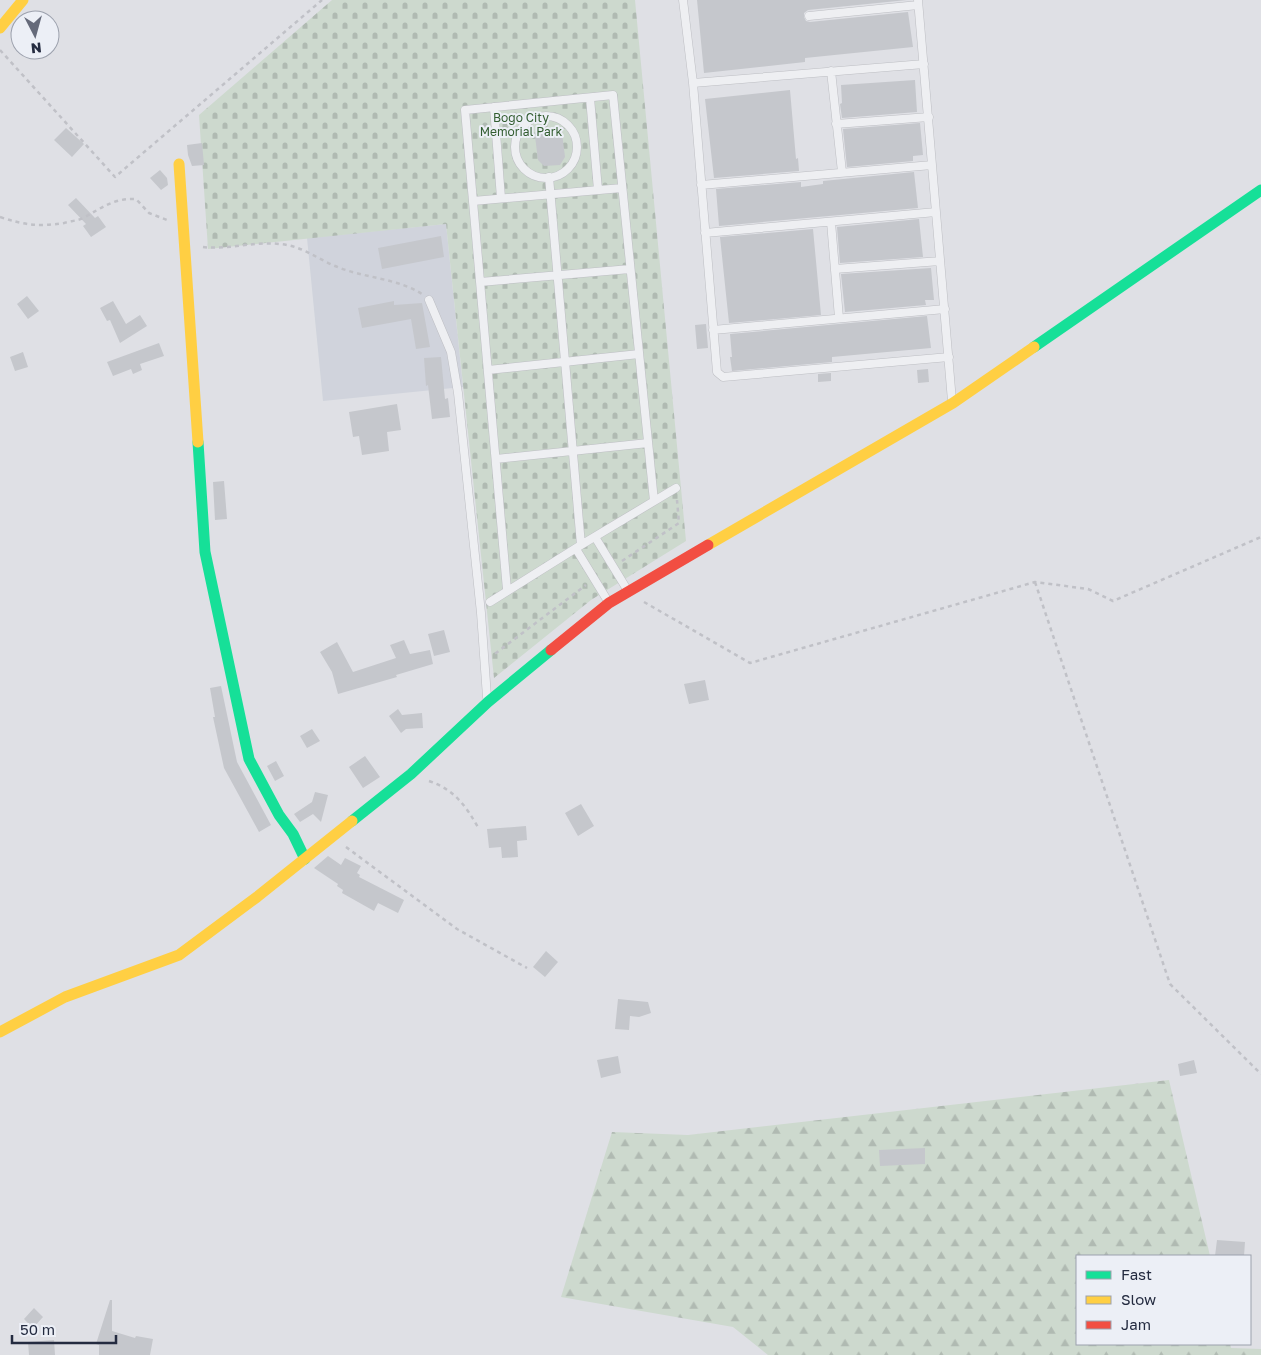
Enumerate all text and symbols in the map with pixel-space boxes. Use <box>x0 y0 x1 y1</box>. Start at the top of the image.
north arrow <box>10 10 60 60</box>
text: N <box>30 39 43 57</box>
park label: Bogo City Memorial Park <box>480 110 563 139</box>
legend <box>1076 1255 1251 1345</box>
text: Fast <box>1121 1265 1152 1283</box>
text: Slow <box>1121 1290 1156 1308</box>
scale bar <box>12 1312 116 1344</box>
text: Jam <box>1121 1315 1151 1333</box>
text: 50 m <box>20 1320 55 1338</box>

